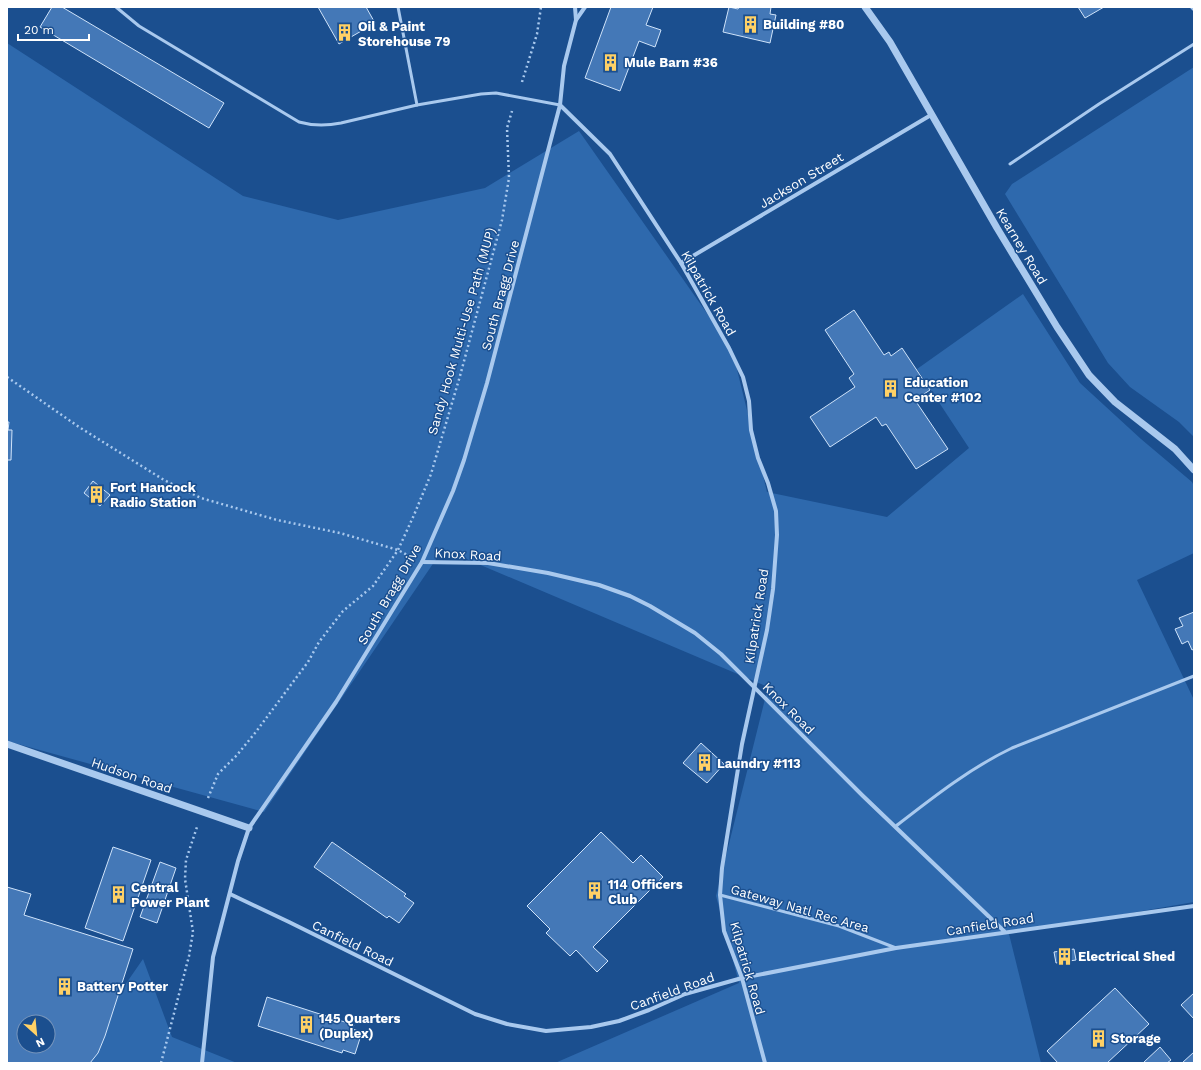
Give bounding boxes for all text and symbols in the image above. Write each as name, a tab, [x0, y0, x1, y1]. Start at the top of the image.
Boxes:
building icon: Building #80	[740, 14, 760, 34]
scale bar	[18, 16, 89, 42]
place label: Building #80	[763, 17, 844, 32]
place label: Oil & Paint Storehouse 79	[358, 19, 450, 49]
text: 20 m	[24, 23, 54, 37]
building icon: Oil & Paint Storehouse 79	[335, 23, 355, 43]
building icon: Mule Barn #36	[601, 52, 621, 72]
place label: Mule Barn #36	[624, 55, 718, 70]
street label: Jackson Street	[757, 149, 846, 211]
street label: Kearney Road	[993, 206, 1050, 287]
street label: Sandy Hook Multi-Use Path (MUP)	[425, 226, 498, 437]
street label: South Bragg Drive	[479, 238, 522, 352]
street label: Kilpatrick Road	[678, 248, 739, 339]
place label: Education Center #102	[904, 375, 982, 405]
building icon: Education Center #102	[881, 379, 901, 399]
place label: Fort Hancock Radio Station	[110, 480, 197, 510]
building icon: Fort Hancock Radio Station	[87, 484, 107, 504]
street label: South Bragg Drive	[355, 541, 424, 647]
street label: Knox Road	[434, 545, 502, 564]
street label: Kilpatrick Road	[742, 568, 771, 665]
street label: Knox Road	[760, 679, 818, 737]
building icon: Laundry #113	[694, 753, 714, 773]
street label: Hudson Road	[89, 755, 174, 796]
place label: Laundry #113	[717, 756, 801, 771]
place label: 114 Officers Club	[608, 877, 683, 907]
place label: Central Power Plant	[131, 880, 210, 910]
building icon: 114 Officers Club	[585, 881, 605, 901]
street label: Gateway Natl Rec Area	[729, 882, 871, 936]
building icon: Central Power Plant	[108, 884, 128, 904]
street label: Canfield Road	[945, 910, 1035, 939]
street label: Canfield Road	[310, 917, 396, 970]
street label: Kilpatrick Road	[727, 920, 768, 1016]
building icon: Electrical Shed	[1055, 946, 1075, 966]
place label: Electrical Shed	[1078, 949, 1175, 964]
street label: Canfield Road	[628, 969, 716, 1014]
building icon: Battery Potter	[54, 976, 74, 996]
place label: Battery Potter	[77, 979, 169, 994]
place label: 145 Quarters (Duplex)	[319, 1011, 401, 1041]
north arrow	[16, 1014, 56, 1054]
building icon: 145 Quarters (Duplex)	[296, 1015, 316, 1035]
building icon: Storage	[1088, 1028, 1108, 1048]
place label: Storage	[1111, 1031, 1161, 1046]
text: N	[34, 1035, 47, 1050]

